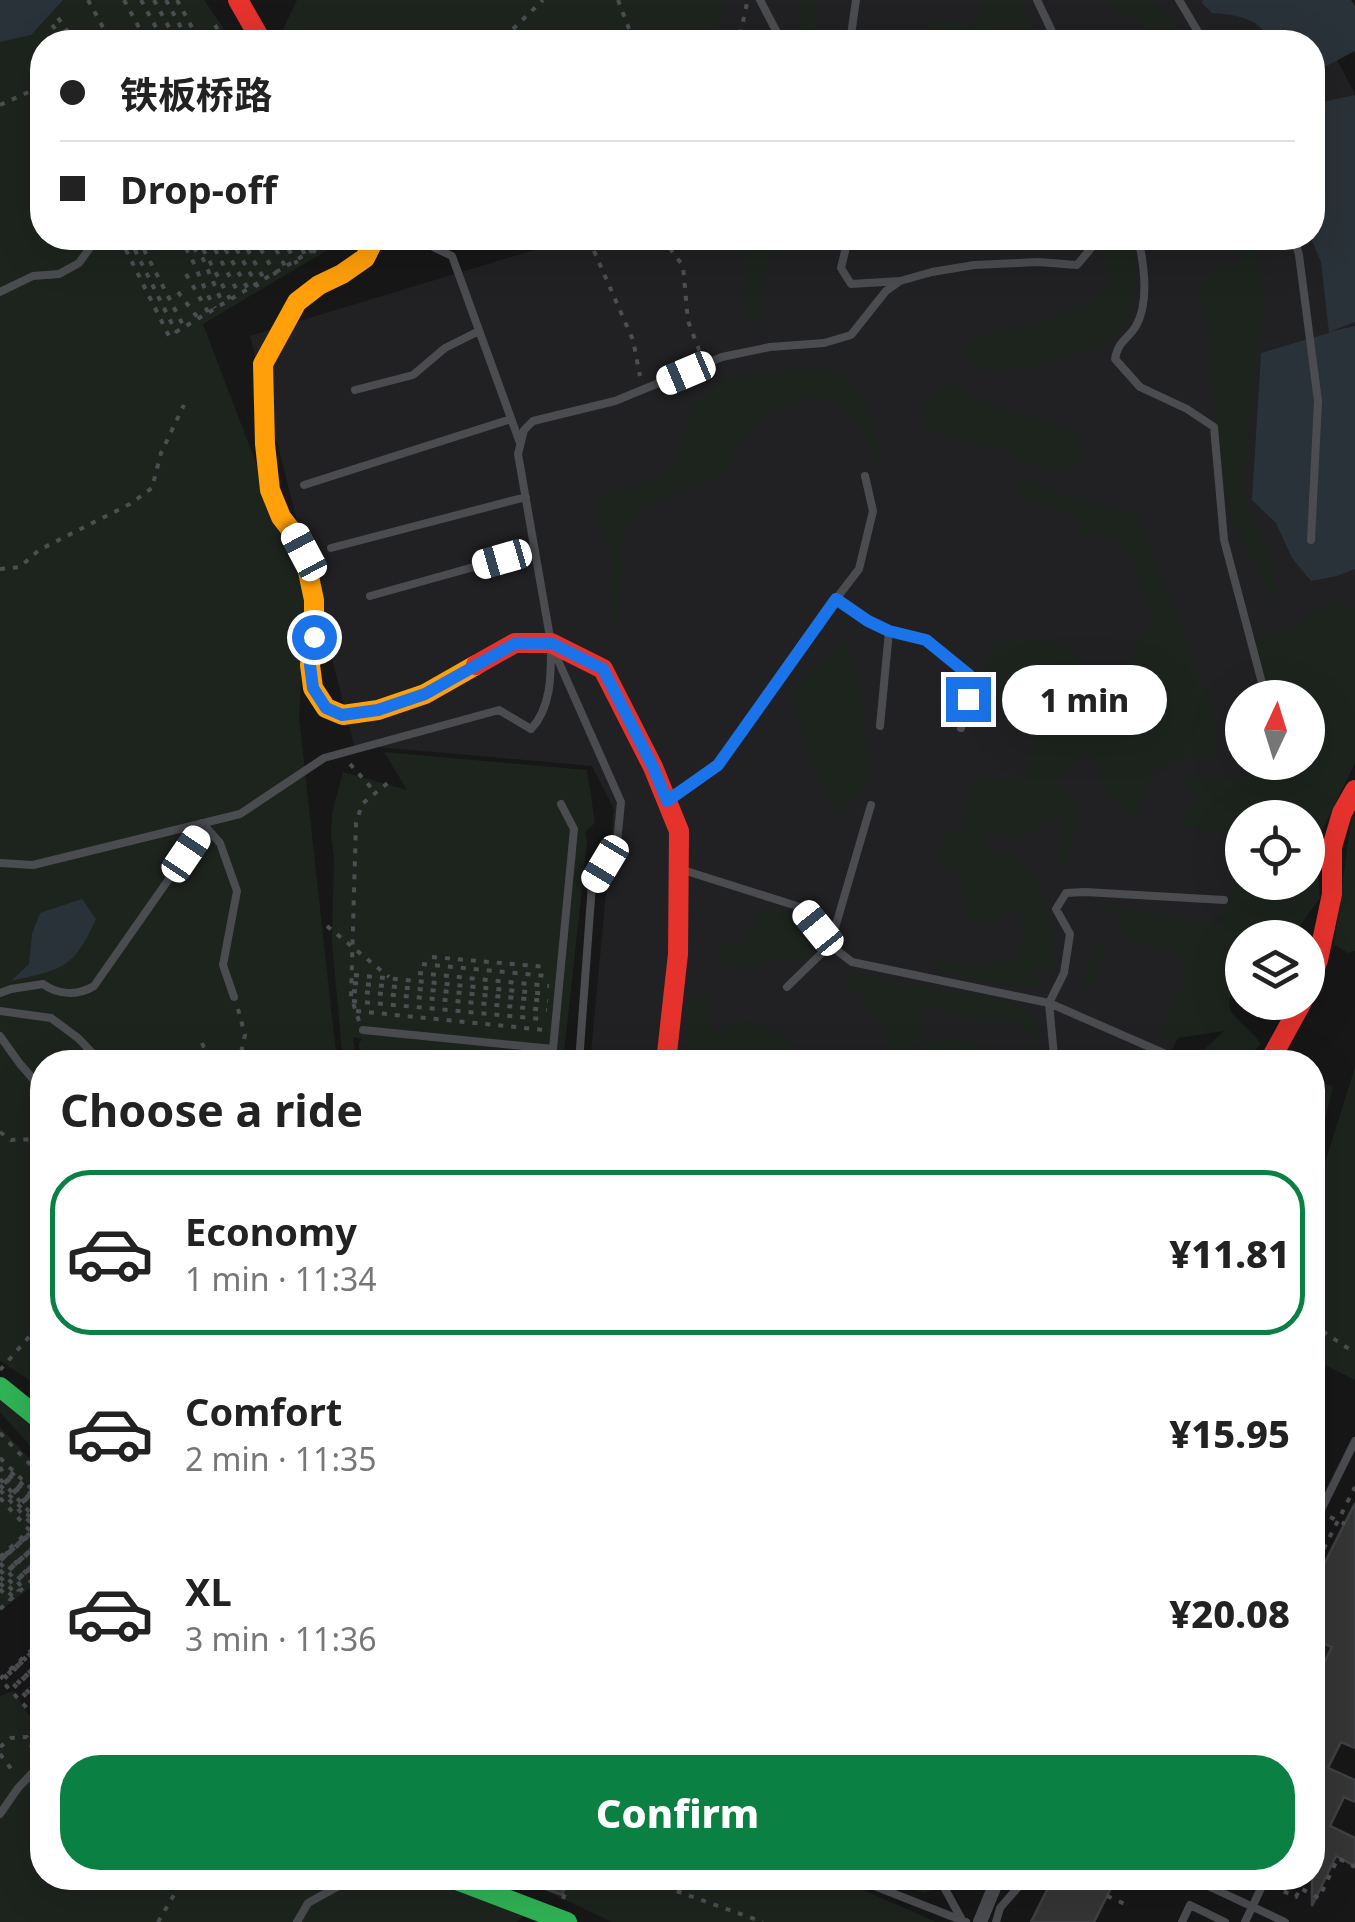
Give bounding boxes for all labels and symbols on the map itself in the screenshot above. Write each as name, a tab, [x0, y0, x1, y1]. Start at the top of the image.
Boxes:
car	[653, 347, 719, 399]
car	[277, 518, 331, 586]
car	[469, 536, 535, 582]
route start	[292, 615, 337, 660]
callout: 1 min	[1003, 664, 1168, 734]
route end	[946, 677, 991, 722]
north arrow	[1225, 680, 1325, 780]
car	[157, 821, 215, 887]
car	[577, 831, 633, 897]
car	[787, 895, 849, 961]

